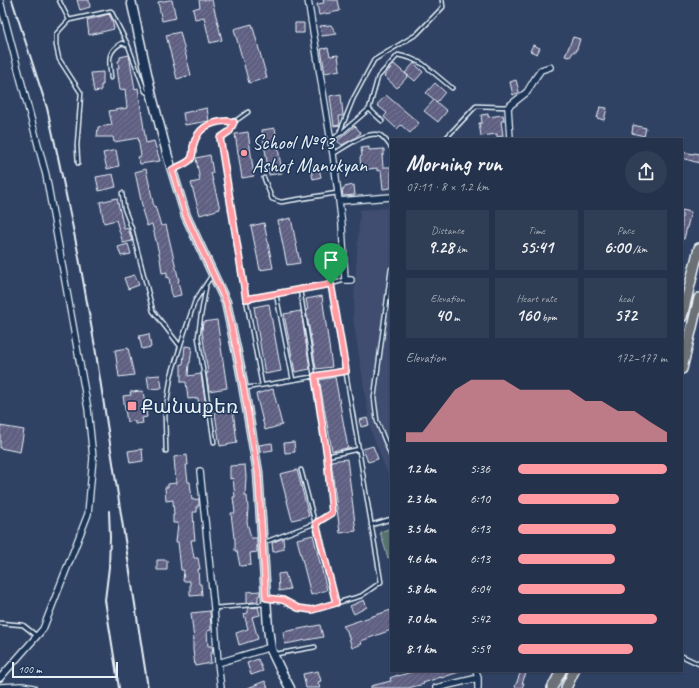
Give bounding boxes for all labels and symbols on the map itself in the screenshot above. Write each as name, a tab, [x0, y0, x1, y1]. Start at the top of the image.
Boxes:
place label: School №93 Ashot Manukyan	[252, 130, 368, 178]
marker: School №93 Ashot Manukyan	[239, 148, 249, 158]
pin	[314, 243, 348, 284]
place label: Քանաքեռ	[141, 394, 238, 419]
marker: Քանաքեռ	[126, 400, 138, 412]
scale bar	[12, 660, 118, 679]

